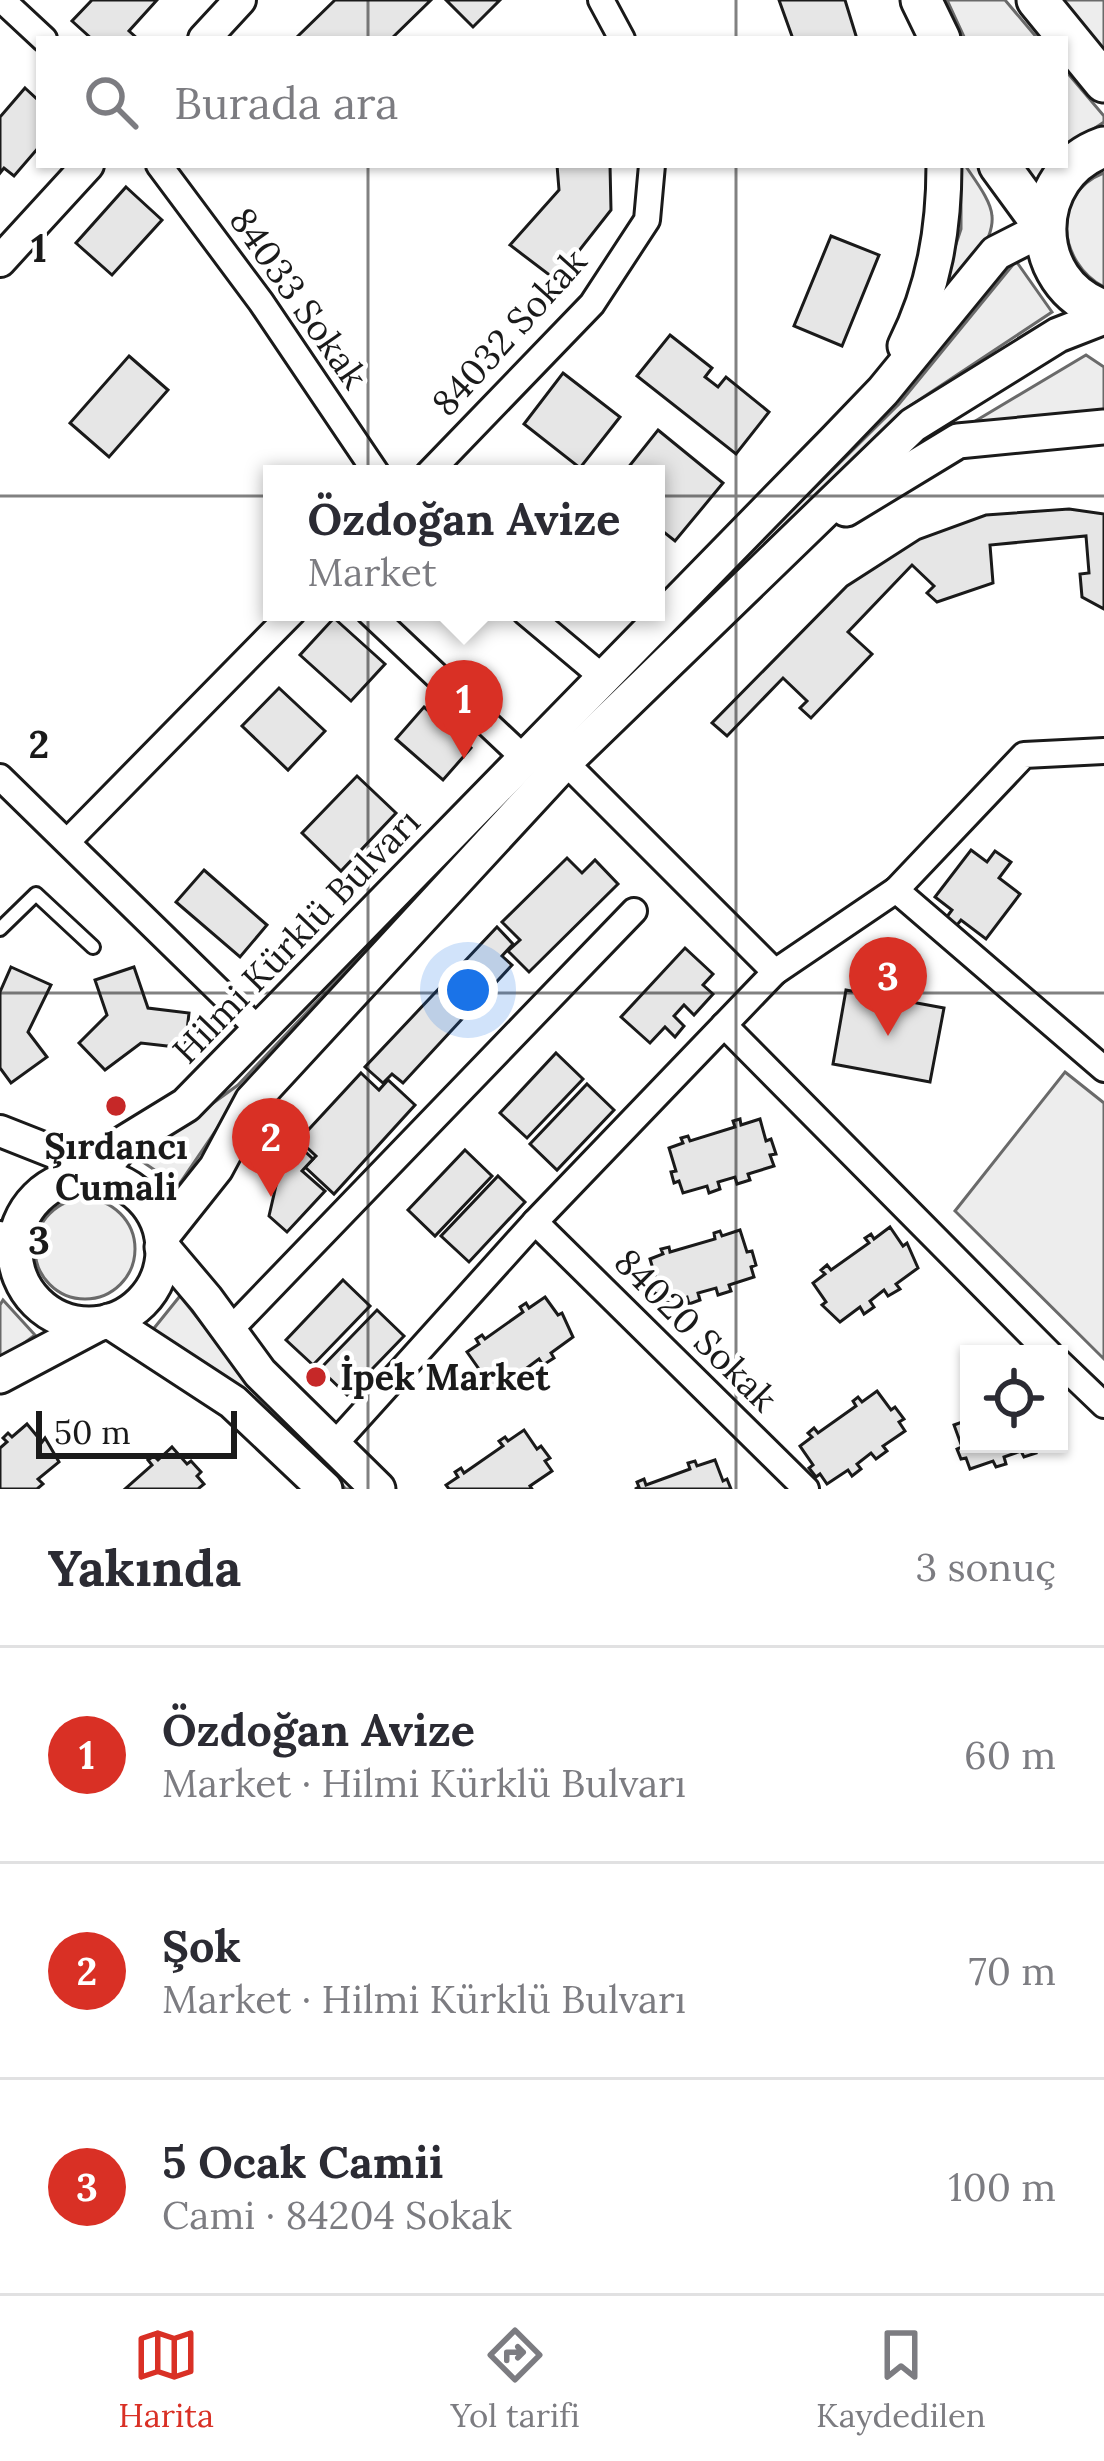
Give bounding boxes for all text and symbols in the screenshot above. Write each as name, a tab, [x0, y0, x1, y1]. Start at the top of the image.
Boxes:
search box	[36, 36, 1068, 168]
icon: search	[78, 69, 144, 135]
text: Burada ara	[174, 74, 399, 131]
street label: 84033 Sokak	[220, 199, 379, 398]
text: 1	[31, 223, 47, 273]
street label: 84032 Sokak	[422, 238, 597, 425]
popup	[263, 465, 665, 621]
text: Özdoğan Avize	[307, 490, 621, 547]
text: Market	[307, 547, 437, 597]
pin: 1	[425, 660, 503, 759]
text: 2	[29, 719, 49, 769]
street label: Hilmi Kürklü Bulvarı	[163, 799, 429, 1073]
pin: 3	[849, 937, 927, 1036]
your location	[438, 960, 498, 1020]
marker: Şırdancı Cumali	[103, 1093, 129, 1119]
pin: 2	[232, 1098, 310, 1197]
place label: Şırdancı Cumali	[44, 1123, 188, 1210]
text: 3	[28, 1215, 50, 1265]
street label: 84020 Sokak	[605, 1239, 788, 1422]
map controls	[960, 1345, 1068, 1453]
button: locate	[960, 1345, 1068, 1453]
place label: İpek Market	[340, 1354, 551, 1400]
marker: İpek Market	[303, 1364, 329, 1390]
scale bar	[36, 1405, 237, 1458]
text: 50 m	[54, 1411, 131, 1453]
text: Yakında	[48, 1535, 241, 1600]
text: 3 sonuç	[915, 1542, 1056, 1592]
text: Özdoğan Avize	[162, 1701, 475, 1758]
text: 1	[79, 1730, 95, 1780]
text: 60 m	[964, 1730, 1056, 1780]
text: Market · Hilmi Kürklü Bulvarı	[162, 1758, 686, 1808]
text: Şok	[162, 1917, 241, 1974]
text: 2	[77, 1946, 97, 1996]
text: 70 m	[969, 1946, 1056, 1996]
text: Market · Hilmi Kürklü Bulvarı	[162, 1974, 686, 2024]
text: 5 Ocak Camii	[162, 2133, 444, 2190]
text: 3	[76, 2162, 98, 2212]
text: 100 m	[948, 2162, 1056, 2212]
text: Cami · 84204 Sokak	[162, 2190, 512, 2240]
tab: Harita	[118, 2322, 214, 2436]
tab: Yol tarifi	[450, 2322, 580, 2436]
tab: Kaydedilen	[816, 2322, 986, 2436]

